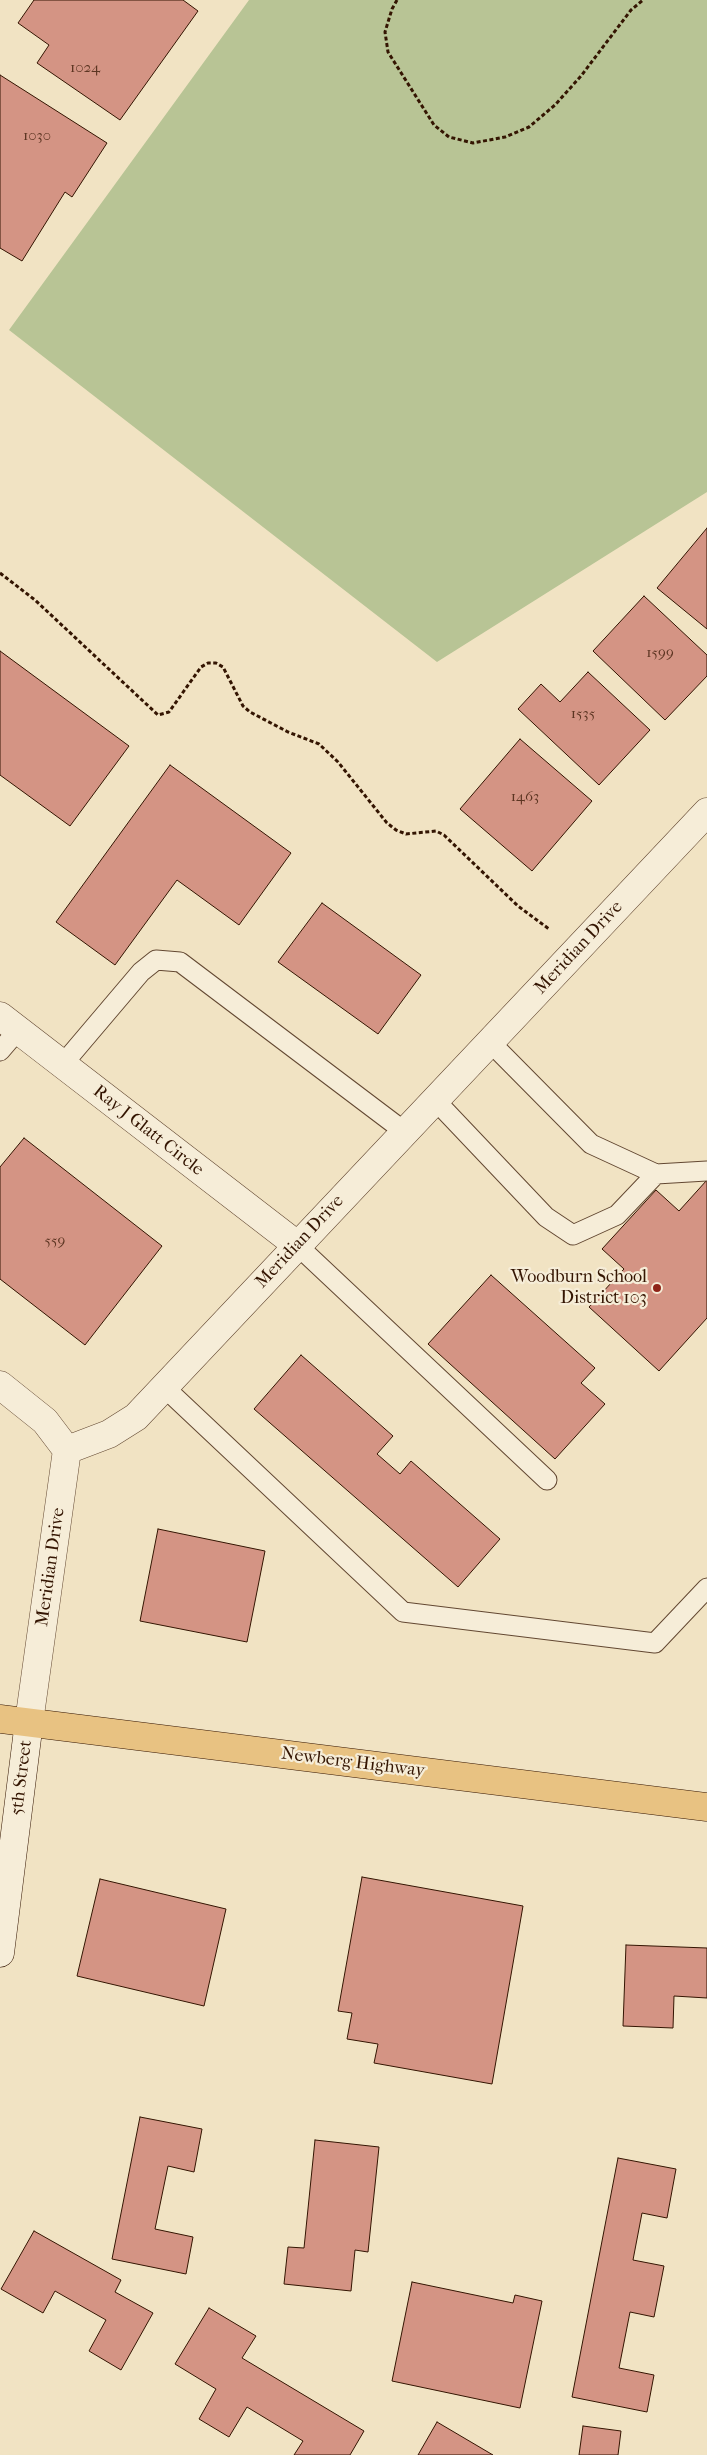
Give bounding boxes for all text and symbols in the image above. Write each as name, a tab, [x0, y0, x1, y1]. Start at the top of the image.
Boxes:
house number: 1024	[70, 59, 100, 77]
house number: 1030	[23, 127, 51, 145]
house number: 1599	[646, 644, 674, 662]
house number: 1535	[571, 705, 595, 723]
house number: 1463	[511, 788, 539, 806]
street label: Meridian Drive	[530, 897, 628, 999]
street label: Ray J Glatt Circle	[88, 1081, 208, 1181]
street label: Meridian Drive	[251, 1191, 349, 1293]
house number: 559	[45, 1232, 65, 1250]
place label: Woodburn School District 103	[511, 1267, 647, 1310]
marker: Woodburn School District 103	[651, 1282, 663, 1294]
street label: Meridian Drive	[32, 1506, 70, 1628]
street label: 5th Street	[7, 1739, 37, 1817]
street label: Newberg Highway	[280, 1743, 426, 1783]

